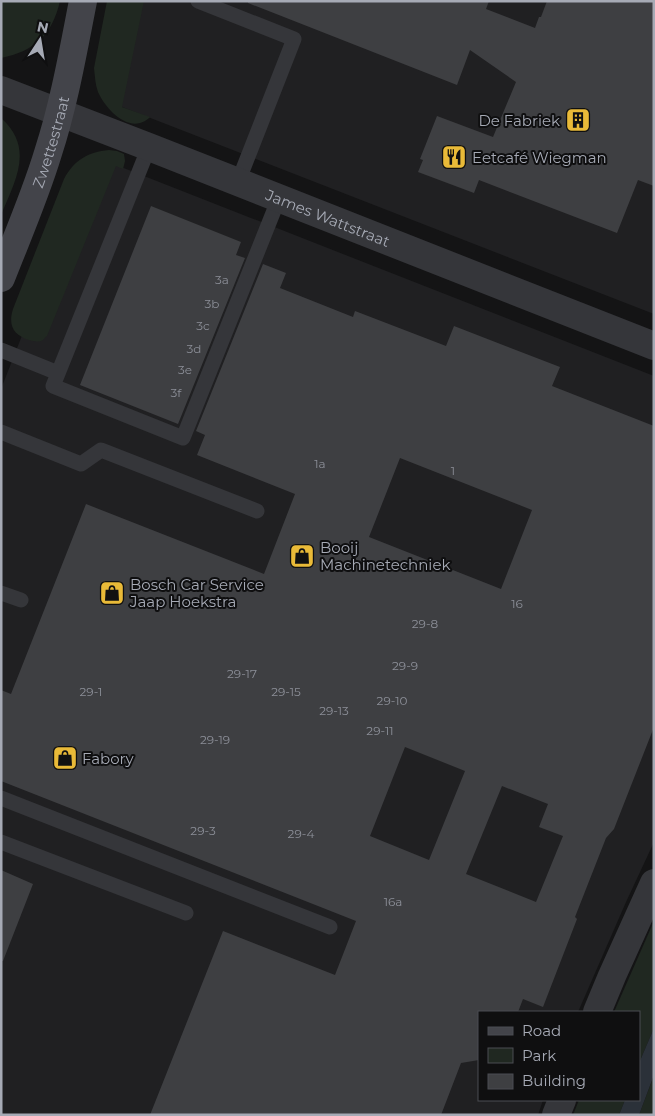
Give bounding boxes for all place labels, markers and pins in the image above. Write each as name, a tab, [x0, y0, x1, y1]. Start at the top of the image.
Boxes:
building icon: De Fabriek	[565, 107, 591, 133]
place label: De Fabriek	[478, 111, 560, 130]
restaurant icon: Eetcafé Wiegman	[441, 144, 467, 170]
place label: Eetcafé Wiegman	[472, 148, 607, 167]
place label: Booij Machinetechniek	[320, 538, 450, 574]
shop icon: Booij Machinetechniek	[289, 543, 315, 569]
place label: Bosch Car Service Jaap Hoekstra	[129, 575, 264, 611]
shop icon: Bosch Car Service Jaap Hoekstra	[99, 580, 125, 606]
shop icon: Fabory	[52, 745, 78, 771]
place label: Fabory	[82, 749, 135, 768]

